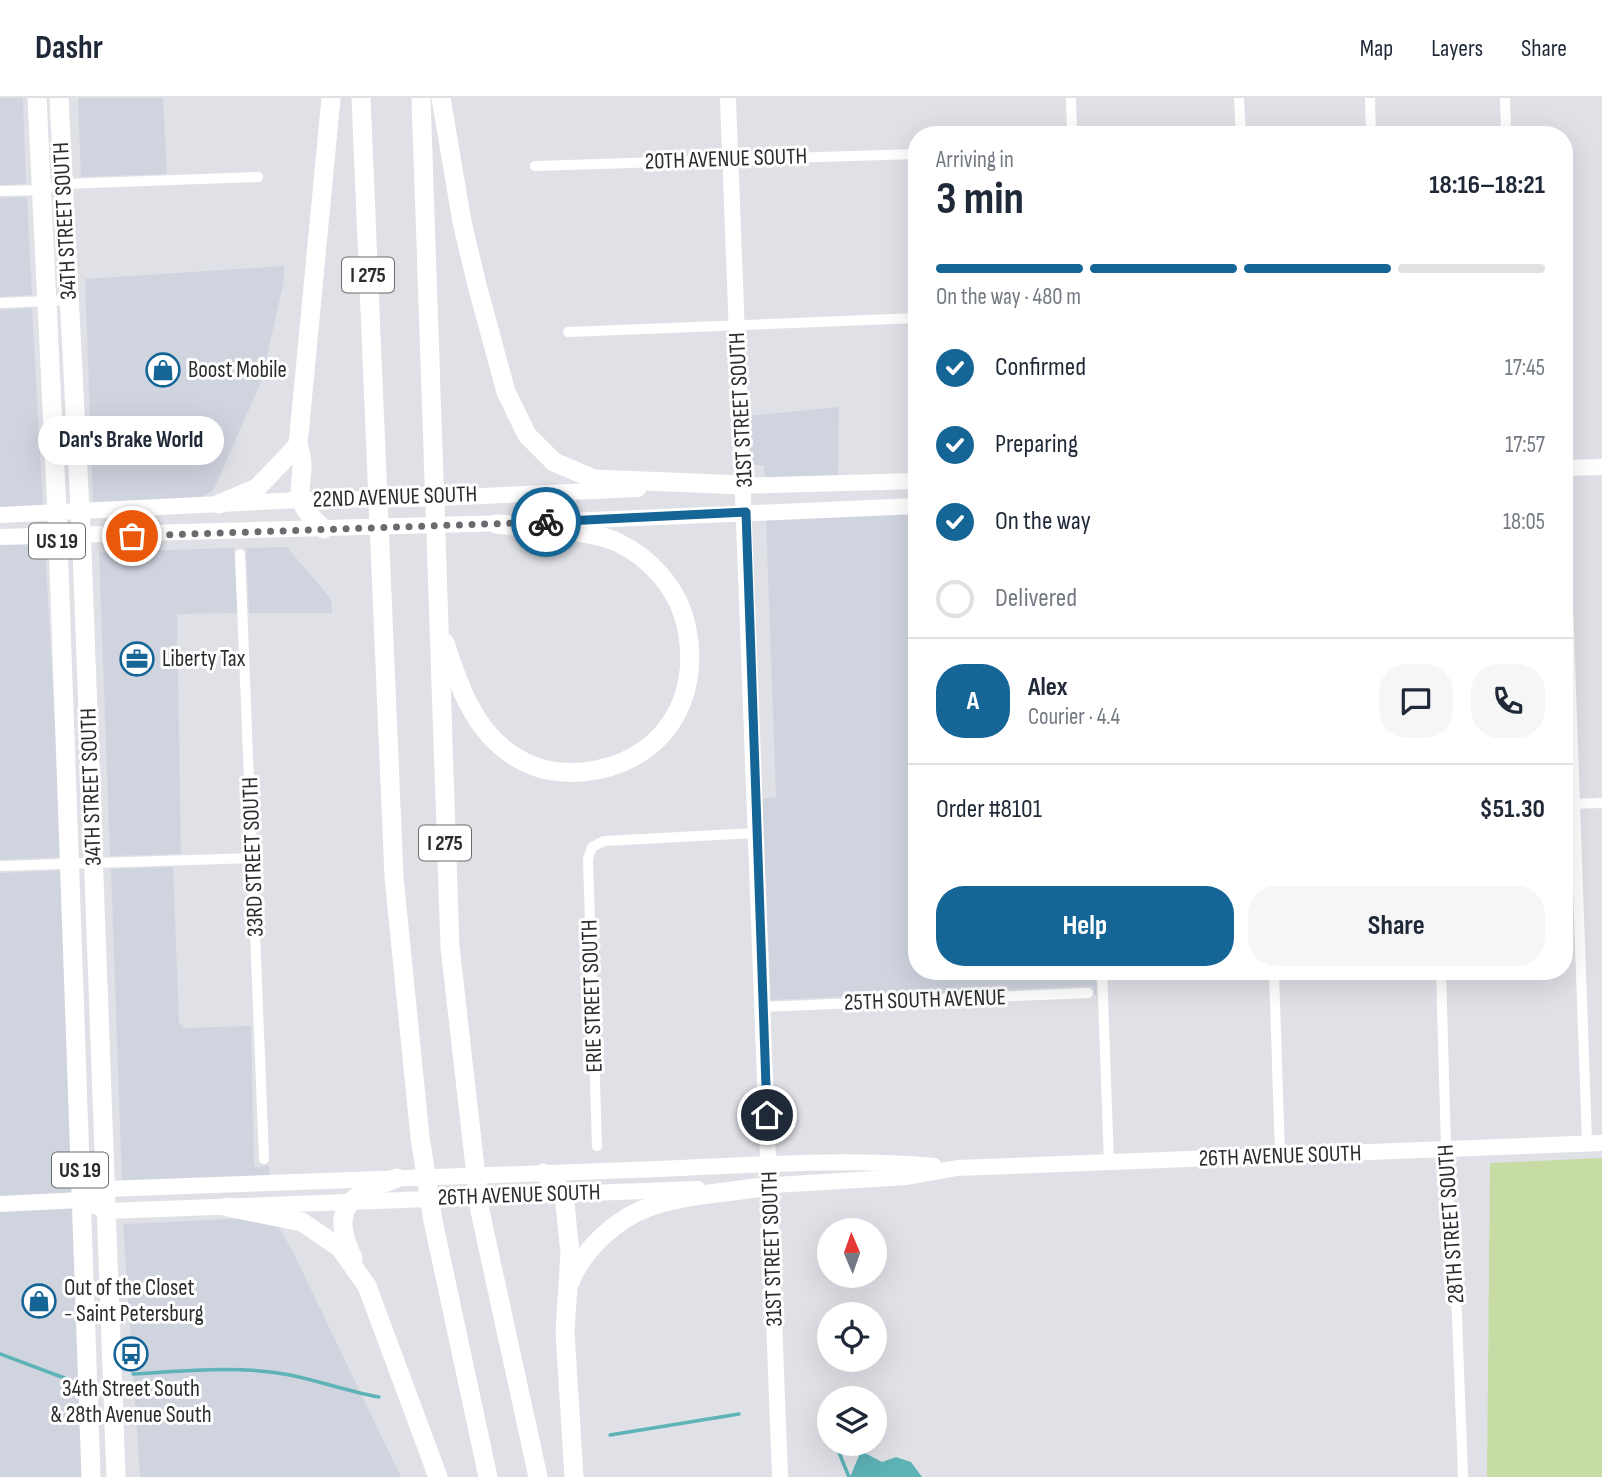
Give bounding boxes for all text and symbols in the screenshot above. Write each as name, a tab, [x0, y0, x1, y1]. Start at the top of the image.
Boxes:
text: Dashr	[35, 28, 103, 68]
text: Map	[1360, 34, 1393, 63]
text: Layers	[1431, 34, 1483, 63]
text: Share	[1521, 34, 1567, 63]
street label: 34TH STREET SOUTH	[47, 141, 83, 301]
street label: 20TH AVENUE SOUTH	[644, 142, 808, 176]
text: Arriving in	[936, 146, 1014, 174]
text: 18:16–18:21	[1429, 170, 1545, 201]
text: 3 min	[936, 172, 1024, 227]
road number: I 275	[342, 258, 394, 292]
text: On the way · 480 m	[936, 283, 1081, 311]
street label: 31ST STREET SOUTH	[723, 332, 759, 488]
icon: check	[936, 349, 974, 387]
shop icon: Boost Mobile	[144, 351, 182, 389]
text: Confirmed	[995, 352, 1086, 383]
text: 17:45	[1505, 354, 1545, 382]
place label: Boost Mobile	[188, 356, 287, 384]
callout: Dan's Brake World	[39, 417, 225, 466]
text: Dan's Brake World	[59, 426, 203, 454]
icon: check	[936, 426, 974, 464]
text: Preparing	[995, 429, 1078, 460]
text: 17:57	[1505, 431, 1545, 459]
street label: 22ND AVENUE SOUTH	[312, 480, 478, 514]
courier	[511, 487, 581, 557]
icon: bike	[527, 503, 565, 541]
icon: check	[936, 503, 974, 541]
pin	[102, 506, 162, 566]
text: On the way	[995, 506, 1091, 537]
text: 18:05	[1503, 508, 1545, 536]
icon: bag	[113, 517, 151, 555]
road number: US 19	[29, 524, 85, 558]
text: Delivered	[995, 583, 1077, 614]
office icon: Liberty Tax	[118, 640, 156, 678]
place label: Liberty Tax	[162, 645, 246, 673]
button: chat	[1379, 664, 1453, 738]
button: phone	[1471, 664, 1545, 738]
text: Alex	[1028, 672, 1068, 703]
text: A	[967, 686, 979, 717]
text: Courier · 4.4	[1028, 703, 1120, 731]
street label: 34TH STREET SOUTH	[74, 708, 108, 866]
street label: 33RD STREET SOUTH	[236, 777, 270, 937]
text: Order #8101	[936, 794, 1042, 825]
text: $51.30	[1480, 794, 1545, 825]
road number: I 275	[419, 826, 471, 860]
button: Help	[936, 886, 1234, 966]
button: Share	[1248, 886, 1545, 966]
street label: ERIE STREET SOUTH	[575, 919, 609, 1073]
street label: 25TH SOUTH AVENUE	[843, 983, 1007, 1017]
pin	[737, 1085, 797, 1145]
icon: home	[748, 1096, 786, 1134]
street label: 26TH AVENUE SOUTH	[1198, 1139, 1362, 1173]
street label: 28TH STREET SOUTH	[1431, 1144, 1471, 1304]
road number: US 19	[52, 1152, 108, 1188]
street label: 31ST STREET SOUTH	[755, 1171, 789, 1327]
street label: 26TH AVENUE SOUTH	[437, 1178, 601, 1212]
north arrow	[817, 1218, 887, 1288]
map controls	[817, 1218, 887, 1456]
place label: Out of the Closet - Saint Petersburg	[64, 1274, 204, 1328]
shop icon: Out of the Closet - Saint Petersburg	[20, 1282, 58, 1320]
button: locate	[817, 1302, 887, 1372]
bus stop icon: 34th Street South & 28th Avenue South	[112, 1335, 150, 1373]
place label: 34th Street South & 28th Avenue South	[50, 1375, 212, 1429]
button: layers	[817, 1386, 887, 1456]

